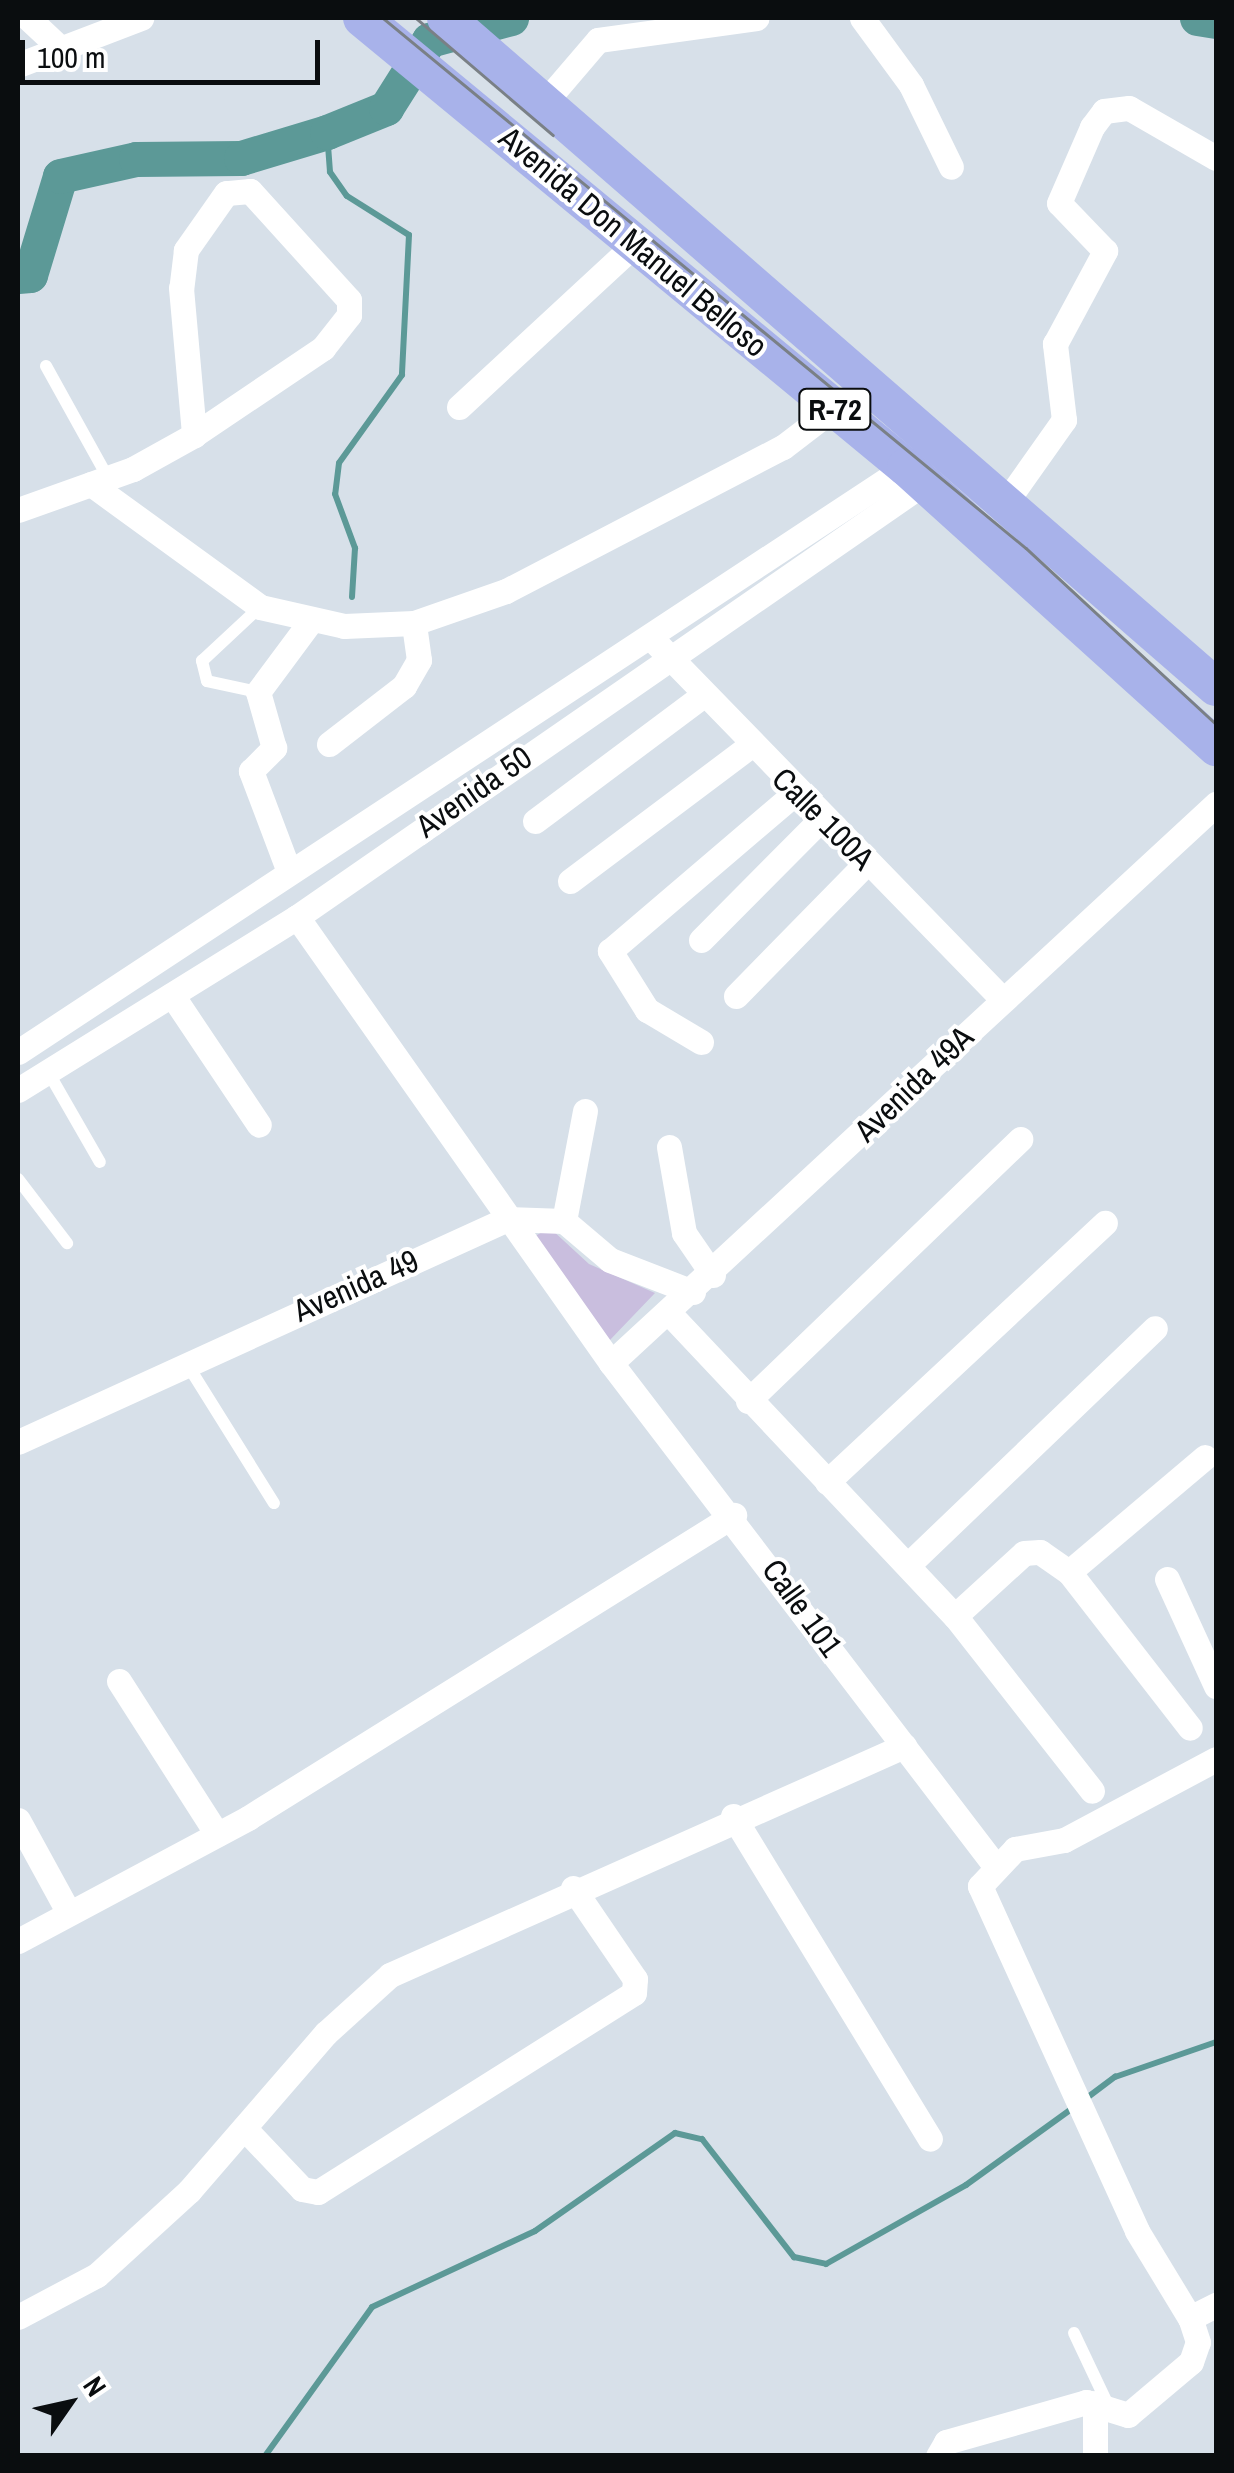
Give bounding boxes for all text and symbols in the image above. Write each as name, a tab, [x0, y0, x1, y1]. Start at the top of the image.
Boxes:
scale bar	[25, 20, 325, 82]
text: 100 m	[37, 37, 105, 77]
street label: Avenida Don Manuel Belloso	[491, 119, 775, 365]
road number: R-72	[798, 384, 872, 434]
street label: Avenida 50	[409, 738, 539, 846]
street label: Calle 100A	[764, 760, 882, 878]
street label: Avenida 49A	[847, 1018, 981, 1150]
street label: Avenida 49	[288, 1242, 424, 1330]
street label: Calle 101	[754, 1552, 850, 1664]
north arrow	[20, 2353, 120, 2453]
text: N	[74, 2369, 115, 2404]

